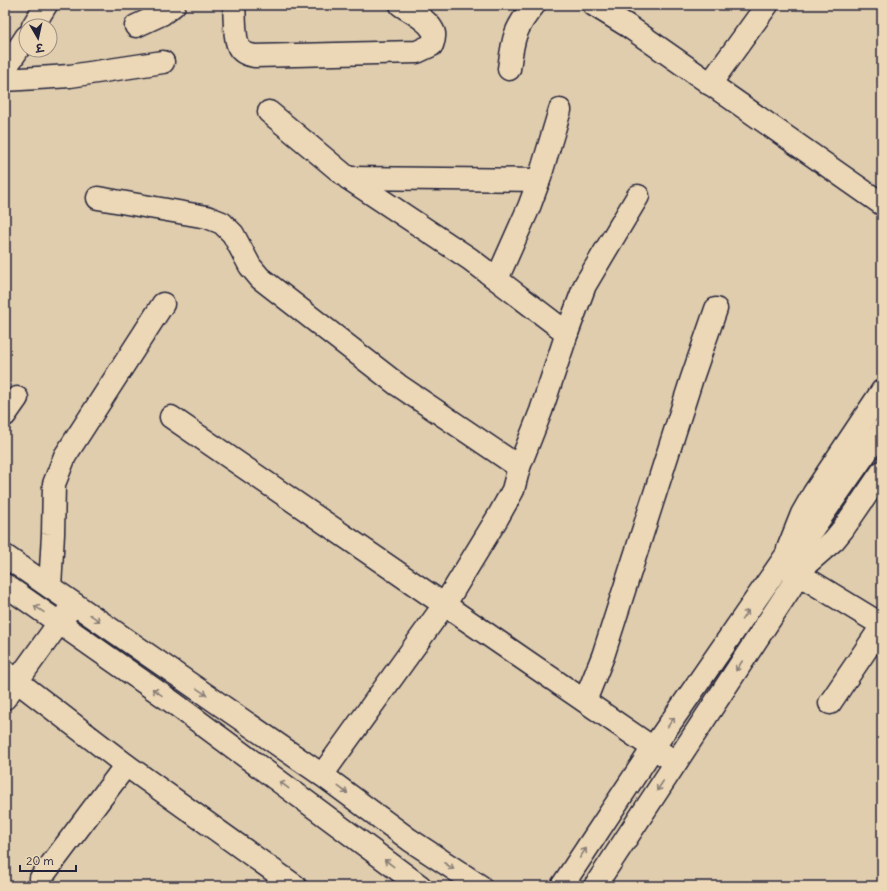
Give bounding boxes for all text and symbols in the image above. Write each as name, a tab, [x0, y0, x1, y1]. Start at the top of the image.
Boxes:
north arrow	[18, 18, 58, 58]
text: उ	[33, 40, 45, 56]
one-way arrow	[34, 605, 45, 613]
one-way arrow	[741, 610, 749, 621]
one-way arrow	[89, 614, 100, 622]
one-way arrow	[735, 660, 743, 671]
one-way arrow	[152, 688, 163, 696]
one-way arrow	[196, 688, 207, 696]
one-way arrow	[667, 717, 675, 728]
one-way arrow	[656, 780, 664, 792]
one-way arrow	[279, 781, 290, 789]
one-way arrow	[337, 786, 348, 794]
scale bar	[20, 847, 76, 873]
one-way arrow	[579, 848, 587, 859]
text: 20 m	[26, 853, 54, 868]
one-way arrow	[383, 859, 394, 867]
one-way arrow	[443, 861, 454, 870]

